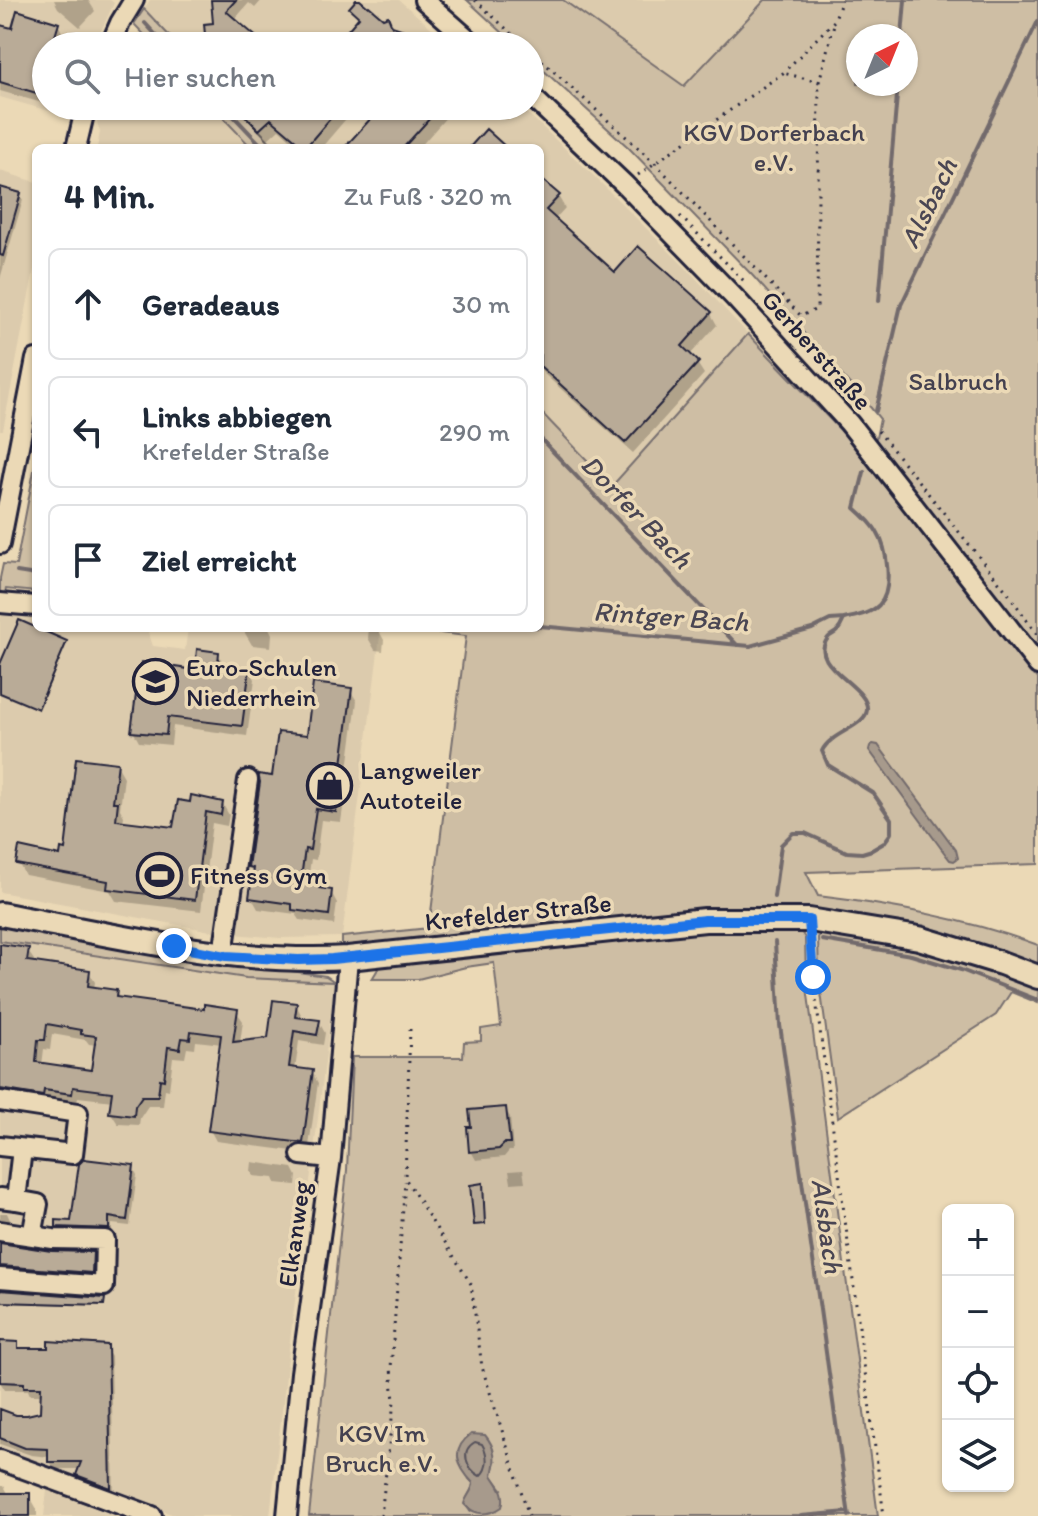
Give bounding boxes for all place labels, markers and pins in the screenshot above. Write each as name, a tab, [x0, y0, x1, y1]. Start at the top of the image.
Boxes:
place label: Euro-Schulen Niederrhein	[186, 651, 337, 713]
school or university icon: Euro-Schulen Niederrhein	[131, 658, 179, 706]
place label: Langweiler Autoteile	[360, 754, 481, 816]
shop icon: Langweiler Autoteile	[305, 761, 353, 809]
sports icon: Fitness Gym	[135, 851, 183, 899]
place label: Fitness Gym	[190, 859, 327, 891]

